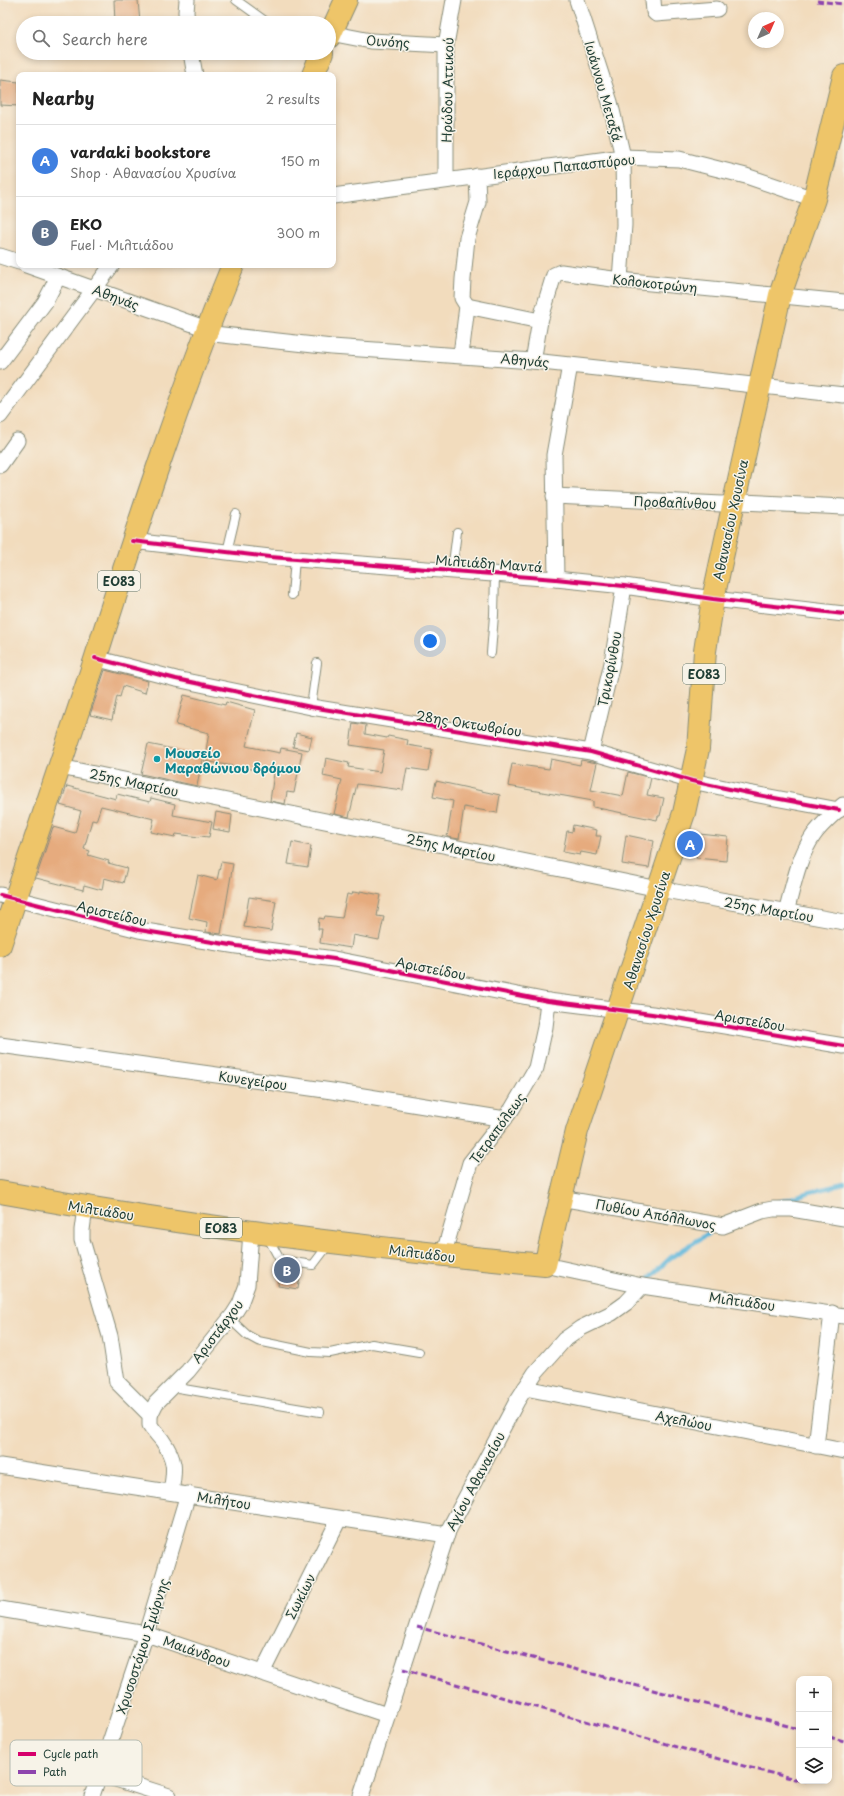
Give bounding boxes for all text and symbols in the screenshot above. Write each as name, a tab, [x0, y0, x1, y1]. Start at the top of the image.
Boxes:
north arrow	[748, 12, 784, 48]
search box	[16, 16, 336, 60]
icon: search	[30, 27, 52, 49]
text: Search here	[62, 27, 148, 50]
street label: Οινόης	[365, 30, 411, 52]
street label: Ηρώδου Αττικού	[437, 37, 457, 143]
street label: Ιωάννου Μεταξά	[580, 38, 628, 144]
text: Nearby	[32, 85, 94, 111]
text: 2 results	[266, 89, 320, 108]
text: vardaki bookstore	[70, 140, 211, 163]
street label: Ιεράρχου Παπασπύρου	[492, 149, 636, 183]
text: A	[40, 151, 50, 170]
text: 150 m	[281, 151, 320, 170]
text: Shop · Αθανασίου Χρυσίνα	[70, 163, 236, 182]
text: EKO	[70, 212, 102, 235]
text: B	[41, 223, 49, 242]
text: 300 m	[276, 223, 320, 242]
text: Fuel · Μιλτιάδου	[70, 235, 174, 254]
street label: Κολοκοτρώνη	[611, 269, 699, 297]
street label: Αθηνάς	[90, 280, 142, 314]
street label: Αθηνάς	[500, 348, 550, 372]
street label: Αθανασίου Χρυσίνα	[708, 457, 752, 582]
street label: Προβαλίνθου	[633, 491, 717, 513]
street label: Μιλτιάδη Μαντά	[435, 550, 544, 576]
road number: ΕΟ83	[98, 571, 140, 591]
street label: Τρικορίνθου	[592, 630, 626, 708]
your location	[420, 631, 440, 651]
road number: ΕΟ83	[683, 664, 725, 684]
street label: 28ης Οκτωβρίου	[415, 705, 523, 741]
place label: Μουσείο Μαραθώνιου δρόμου	[165, 743, 301, 777]
marker: Μουσείο Μαραθώνιου δρόμου	[152, 754, 162, 764]
street label: 25ης Μαρτίου	[88, 763, 180, 801]
street label: 25ης Μαρτίου	[405, 828, 497, 866]
pin: A	[677, 829, 703, 859]
street label: Αθανασίου Χρυσίνα	[618, 868, 674, 992]
street label: 25ης Μαρτίου	[723, 892, 815, 926]
street label: Αριστείδου	[75, 896, 149, 930]
street label: Αριστείδου	[394, 952, 468, 984]
street label: Αριστείδου	[713, 1004, 787, 1036]
street label: Κυνεγείρου	[217, 1066, 289, 1094]
street label: Τετραπόλεως	[465, 1088, 530, 1168]
street label: Πυθίου Απόλλωνος	[594, 1194, 718, 1234]
street label: Μιλτιάδου	[66, 1195, 136, 1225]
road number: ΕΟ83	[200, 1218, 242, 1238]
street label: Μιλτιάδου	[388, 1239, 456, 1267]
pin: B	[274, 1255, 300, 1285]
street label: Μιλτιάδου	[708, 1287, 776, 1315]
street label: Αριστάρχου	[187, 1295, 247, 1367]
street label: Αχελώου	[654, 1405, 714, 1435]
street label: Αγίου Αθανασίου	[441, 1428, 509, 1534]
street label: Μιλήτου	[196, 1486, 252, 1514]
street label: Σωκίων	[280, 1570, 320, 1622]
street label: Χρυσοστόμου Σμύρνης	[111, 1576, 173, 1716]
street label: Μαιάνδρου	[161, 1631, 233, 1671]
map controls	[796, 1676, 832, 1784]
button: +	[796, 1676, 832, 1712]
button: −	[796, 1712, 832, 1748]
legend	[10, 1740, 142, 1786]
text: Cycle path	[43, 1745, 98, 1762]
button: layers	[796, 1748, 832, 1784]
text: Path	[43, 1763, 67, 1780]

